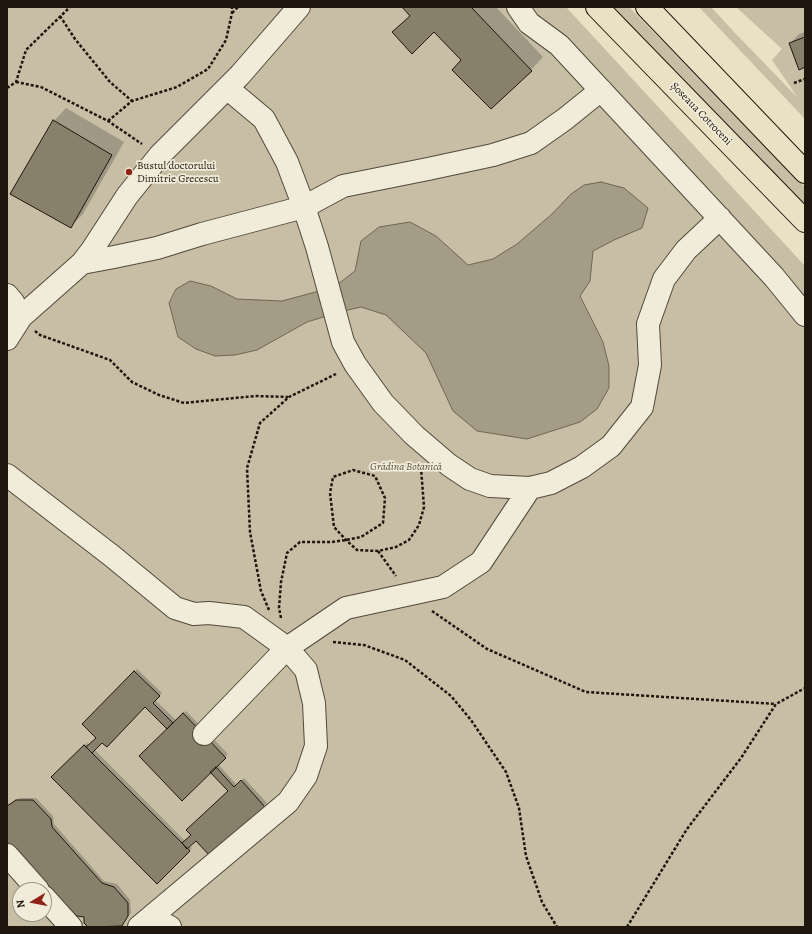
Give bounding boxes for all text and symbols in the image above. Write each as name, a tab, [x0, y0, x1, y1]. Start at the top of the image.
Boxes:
street label: Șoseaua Cotroceni	[668, 80, 734, 148]
place label: Bustul doctorului Dimitrie Grecescu	[137, 159, 219, 185]
marker: Bustul doctorului Dimitrie Grecescu	[124, 167, 134, 177]
park label: Grădina Botanică	[370, 460, 442, 474]
north arrow	[12, 882, 52, 922]
text: N	[13, 899, 29, 909]

